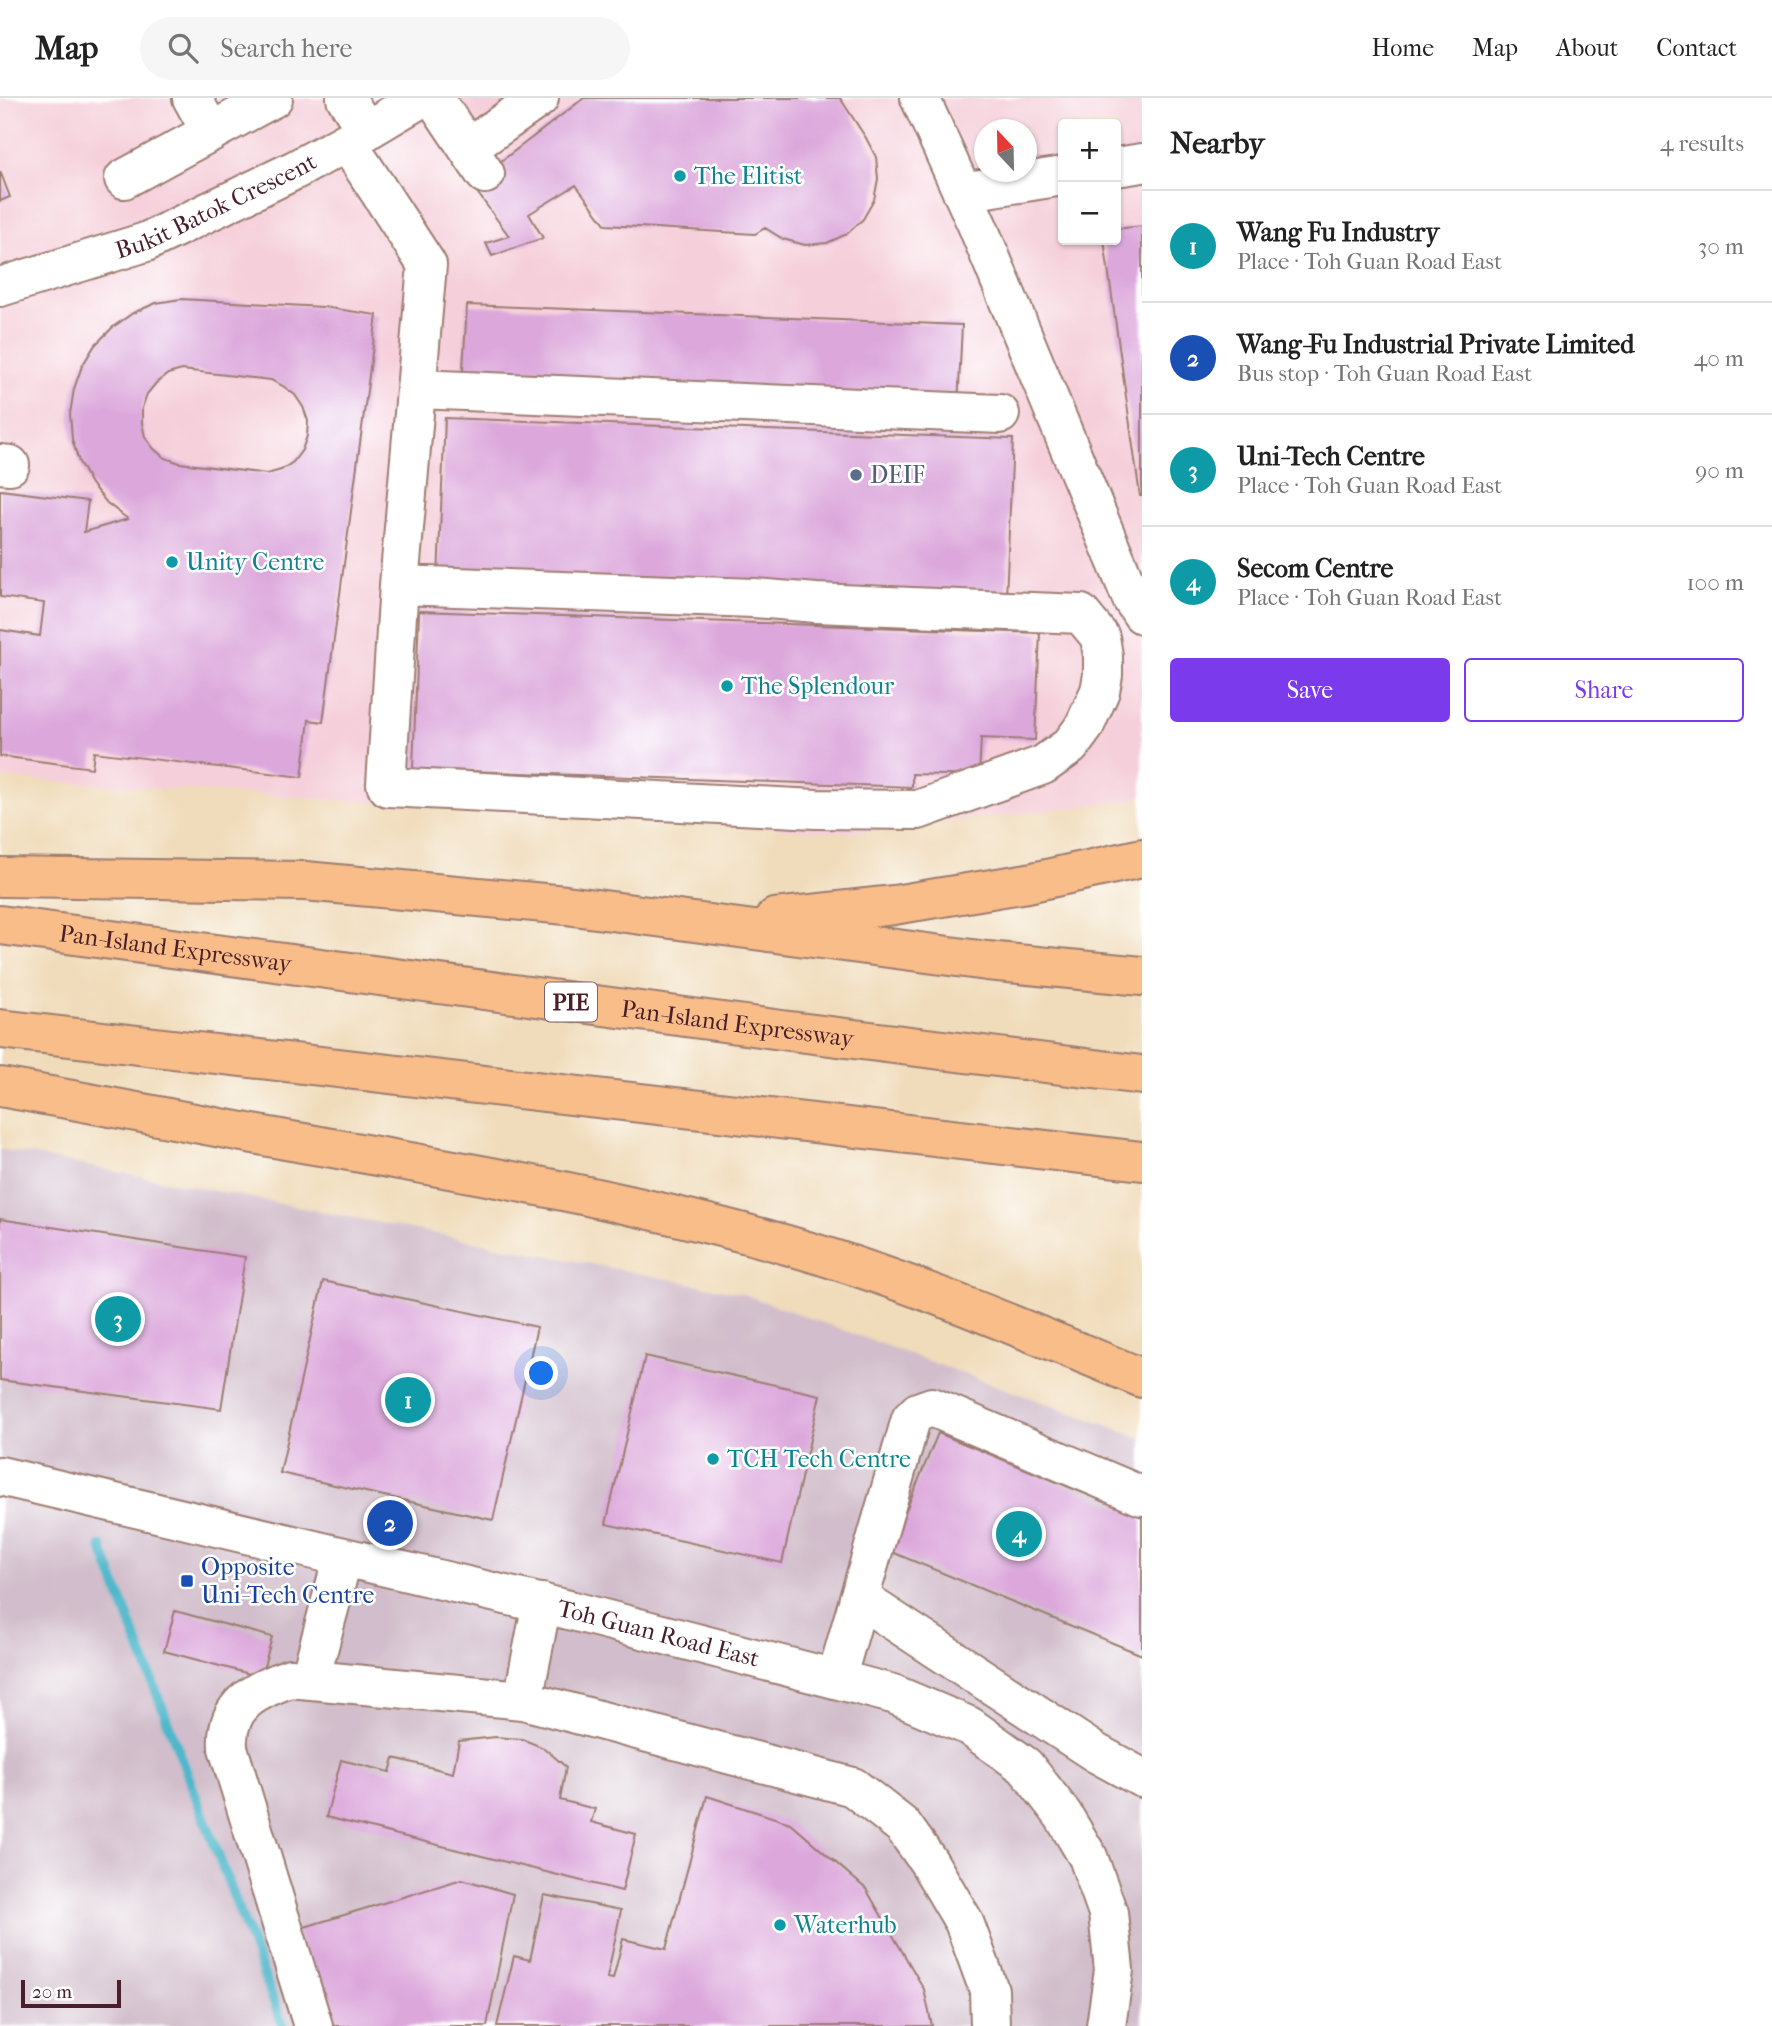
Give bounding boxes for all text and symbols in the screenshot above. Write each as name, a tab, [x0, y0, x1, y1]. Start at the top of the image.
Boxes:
search box	[140, 17, 630, 80]
text: Map	[35, 29, 98, 68]
icon: search	[164, 29, 202, 67]
text: Search here	[220, 33, 352, 64]
text: Home	[1372, 34, 1434, 62]
text: Map	[1472, 34, 1518, 62]
text: About	[1556, 34, 1618, 62]
text: Contact	[1656, 34, 1737, 62]
north arrow	[974, 119, 1037, 182]
map controls	[1058, 119, 1121, 245]
button: +	[1058, 119, 1121, 182]
text: Nearby	[1170, 126, 1265, 161]
text: 4 results	[1660, 130, 1744, 157]
street label: Bukit Batok Crescent	[112, 147, 321, 265]
place label: The Elitist	[694, 162, 803, 190]
marker: The Elitist	[672, 168, 688, 184]
button: −	[1058, 182, 1121, 245]
text: Wang Fu Industry	[1237, 217, 1439, 248]
text: 1	[1189, 233, 1197, 260]
text: 30 m	[1698, 233, 1744, 260]
text: Place · Toh Guan Road East	[1237, 248, 1502, 275]
text: Wang-Fu Industrial Private Limited	[1237, 329, 1634, 360]
text: 2	[1187, 345, 1199, 372]
text: 40 m	[1694, 345, 1744, 372]
text: Bus stop · Toh Guan Road East	[1237, 360, 1532, 387]
text: Uni-Tech Centre	[1237, 441, 1425, 472]
text: 3	[1188, 457, 1198, 484]
text: 90 m	[1695, 457, 1744, 484]
place label: DEIF	[870, 461, 925, 489]
marker: DEIF	[848, 467, 864, 483]
text: Place · Toh Guan Road East	[1237, 472, 1502, 499]
place label: Unity Centre	[186, 548, 324, 576]
text: Secom Centre	[1237, 553, 1393, 584]
marker: Unity Centre	[164, 554, 180, 570]
text: 4	[1186, 569, 1200, 596]
text: 100 m	[1686, 569, 1744, 596]
text: Place · Toh Guan Road East	[1237, 584, 1502, 611]
button: Save	[1170, 658, 1450, 722]
button: Share	[1464, 658, 1744, 722]
place label: The Splendour	[741, 672, 895, 700]
marker: The Splendour	[719, 678, 735, 694]
street label: Pan-Island Expressway	[57, 919, 295, 978]
road number: PIE	[545, 982, 597, 1021]
street label: Pan-Island Expressway	[619, 995, 857, 1053]
pin: 3	[95, 1293, 141, 1345]
your location	[524, 1356, 558, 1390]
pin: 1	[385, 1374, 431, 1426]
place label: TCH Tech Centre	[727, 1445, 911, 1473]
marker: TCH Tech Centre	[705, 1451, 721, 1467]
pin: 2	[367, 1497, 413, 1549]
pin: 4	[996, 1508, 1042, 1560]
place label: Opposite Uni-Tech Centre	[201, 1553, 374, 1609]
marker: Opposite Uni-Tech Centre	[179, 1573, 195, 1589]
street label: Toh Guan Road East	[555, 1594, 763, 1673]
place label: Waterhub	[793, 1911, 897, 1939]
marker: Waterhub	[772, 1917, 788, 1933]
scale bar	[21, 1977, 121, 2009]
text: 20 m	[32, 1981, 72, 2003]

